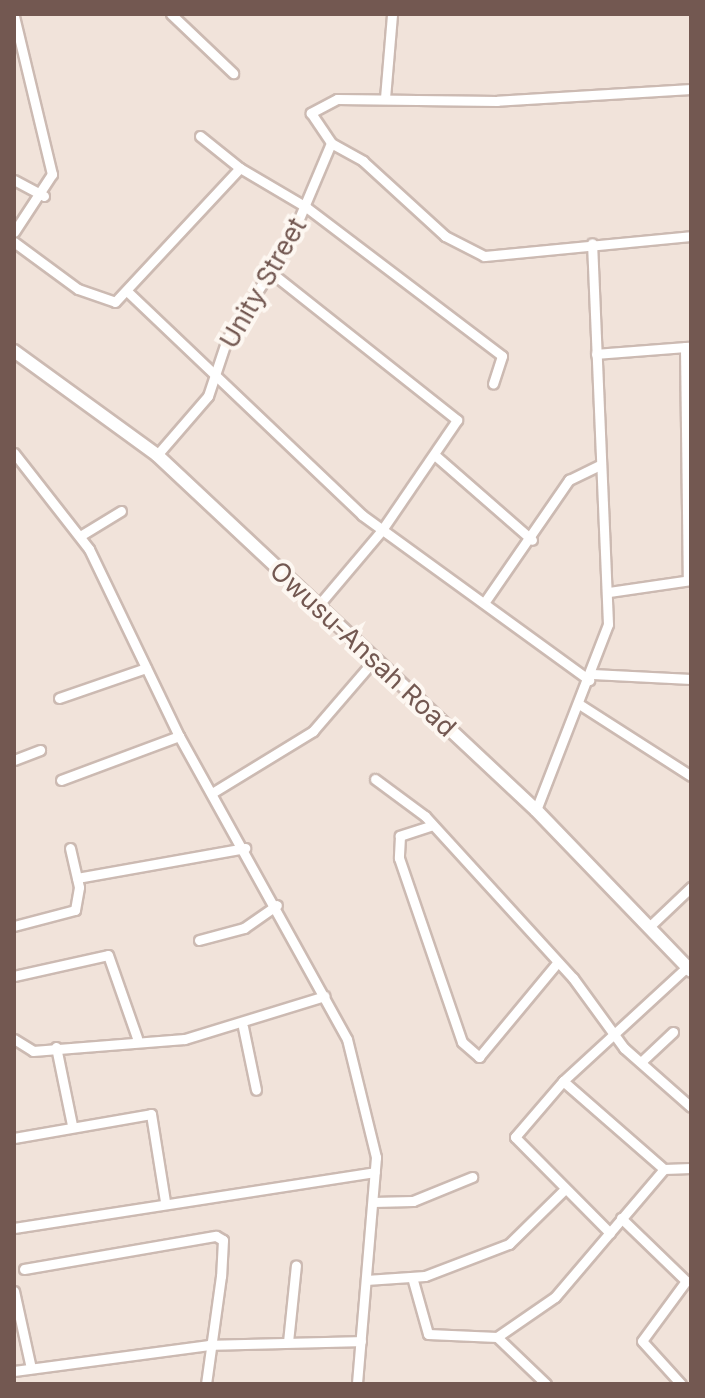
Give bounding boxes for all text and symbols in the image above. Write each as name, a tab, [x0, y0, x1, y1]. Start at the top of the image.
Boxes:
street label: Unity Street	[213, 212, 313, 354]
street label: Owusu-Ansah Road	[264, 555, 462, 743]

